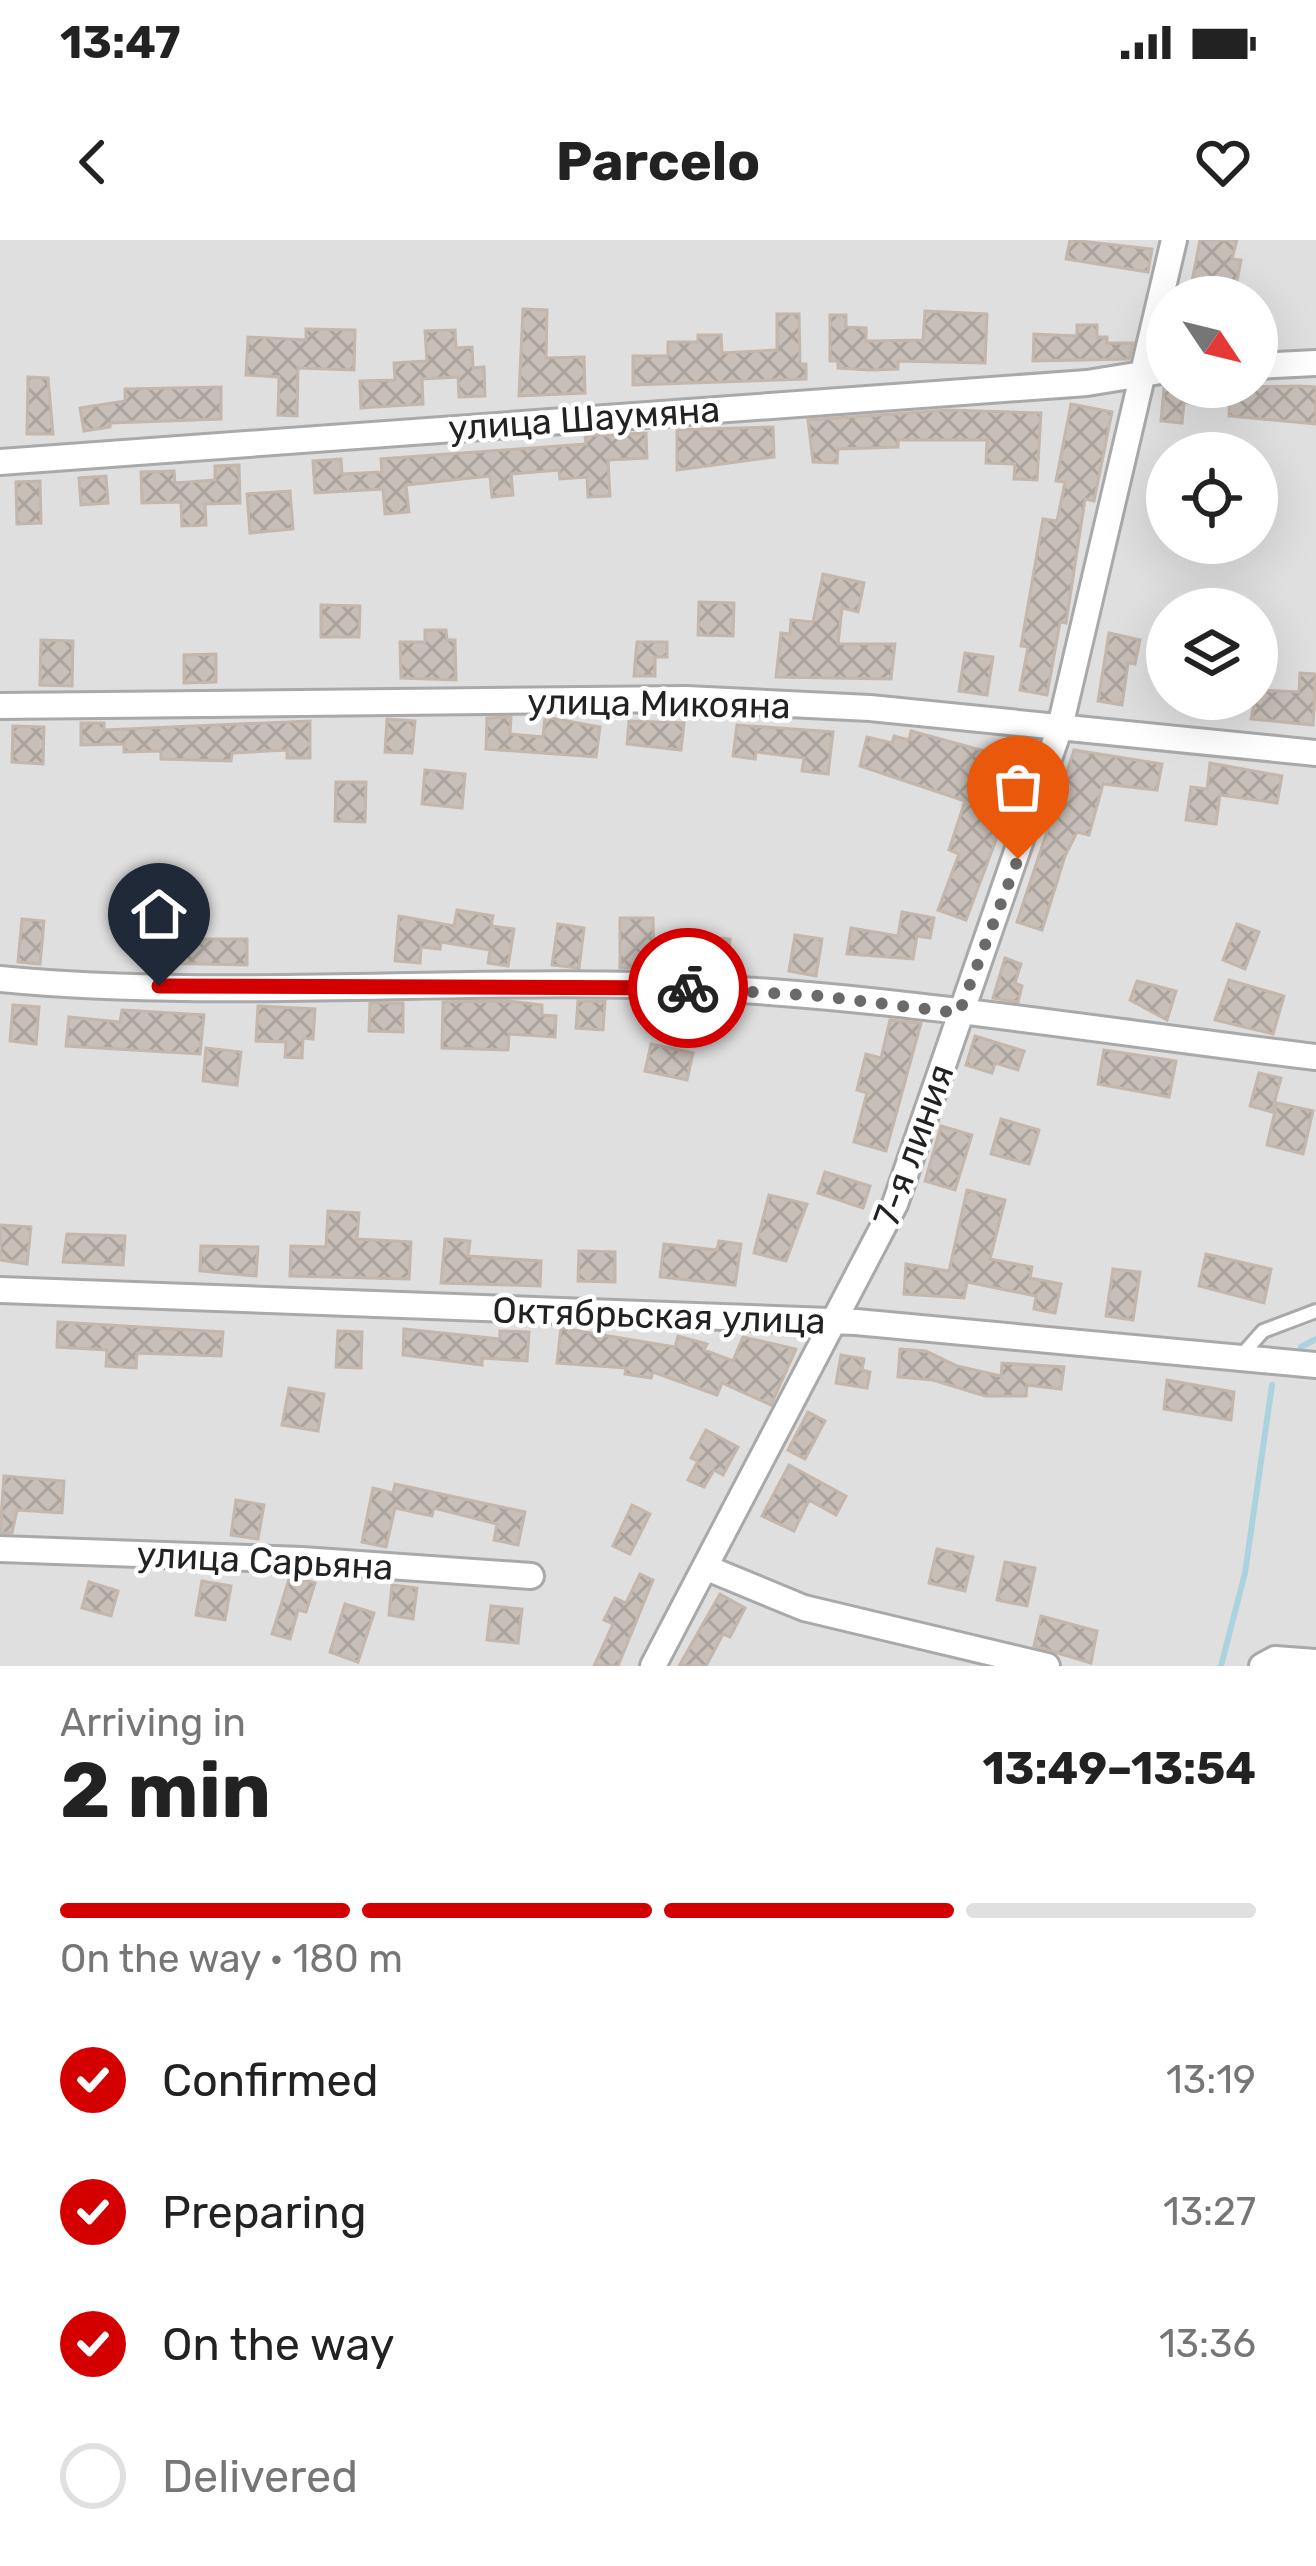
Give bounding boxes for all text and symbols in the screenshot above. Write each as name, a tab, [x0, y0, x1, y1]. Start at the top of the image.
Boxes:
text: 13:47	[60, 16, 181, 69]
icon: back	[60, 129, 126, 195]
icon: heart	[1190, 129, 1256, 195]
text: Parcelo	[556, 130, 760, 194]
north arrow	[1146, 276, 1278, 408]
map controls	[1146, 276, 1278, 720]
street label: улица Шаумяна	[447, 388, 721, 449]
button: locate	[1146, 432, 1278, 564]
button: layers	[1146, 588, 1278, 720]
street label: улица Микояна	[527, 680, 791, 727]
pin	[967, 736, 1069, 859]
icon: bag	[985, 754, 1051, 820]
pin	[108, 863, 210, 986]
icon: home	[126, 881, 192, 947]
courier	[628, 928, 748, 1048]
icon: bike	[655, 955, 721, 1021]
street label: 7-я линия	[864, 1058, 963, 1232]
street label: Октябрьская улица	[492, 1288, 826, 1343]
street label: улица Сарьяна	[135, 1532, 394, 1589]
text: Arriving in	[60, 1700, 246, 1746]
text: 13:49–13:54	[982, 1742, 1256, 1795]
text: 2 min	[60, 1744, 271, 1837]
text: On the way · 180 m	[60, 1936, 403, 1982]
icon: check	[60, 2047, 126, 2113]
text: Confirmed	[162, 2054, 379, 2107]
text: 13:19	[1166, 2057, 1256, 2103]
icon: check	[60, 2179, 126, 2245]
text: Preparing	[162, 2186, 367, 2239]
text: 13:27	[1163, 2189, 1256, 2235]
icon: check	[60, 2311, 126, 2377]
text: On the way	[162, 2318, 395, 2371]
text: 13:36	[1159, 2321, 1256, 2367]
text: Delivered	[162, 2450, 358, 2503]

